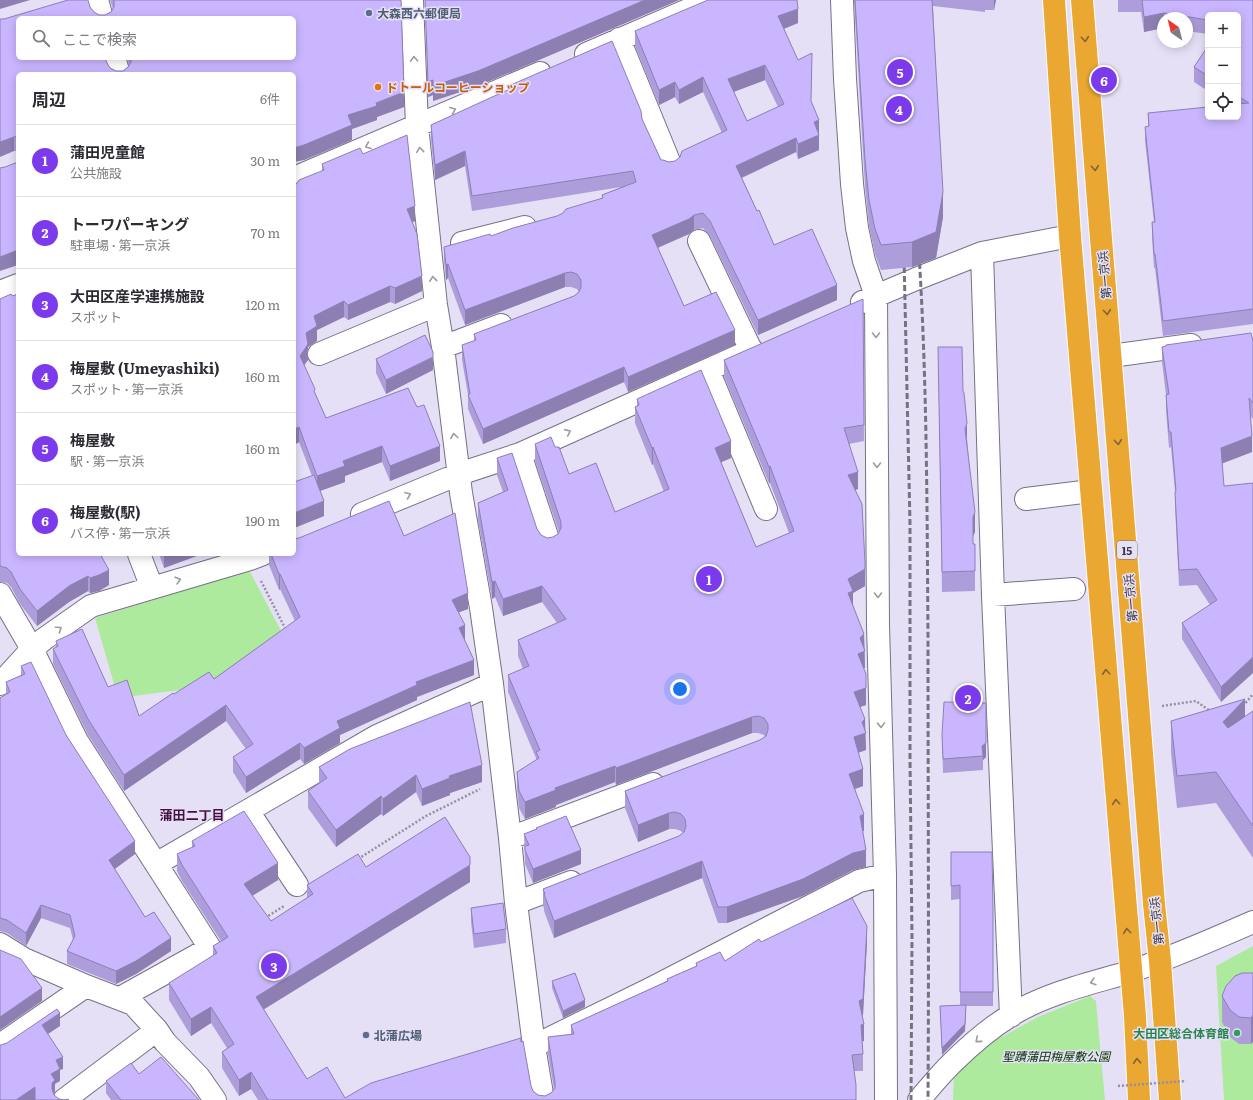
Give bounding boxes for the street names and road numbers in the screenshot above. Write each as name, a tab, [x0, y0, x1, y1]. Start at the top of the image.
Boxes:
street label: 第一京浜	[1093, 250, 1115, 300]
road number: 15	[1117, 541, 1137, 559]
street label: 第一京浜	[1119, 573, 1141, 623]
street label: 第一京浜	[1145, 896, 1167, 946]

